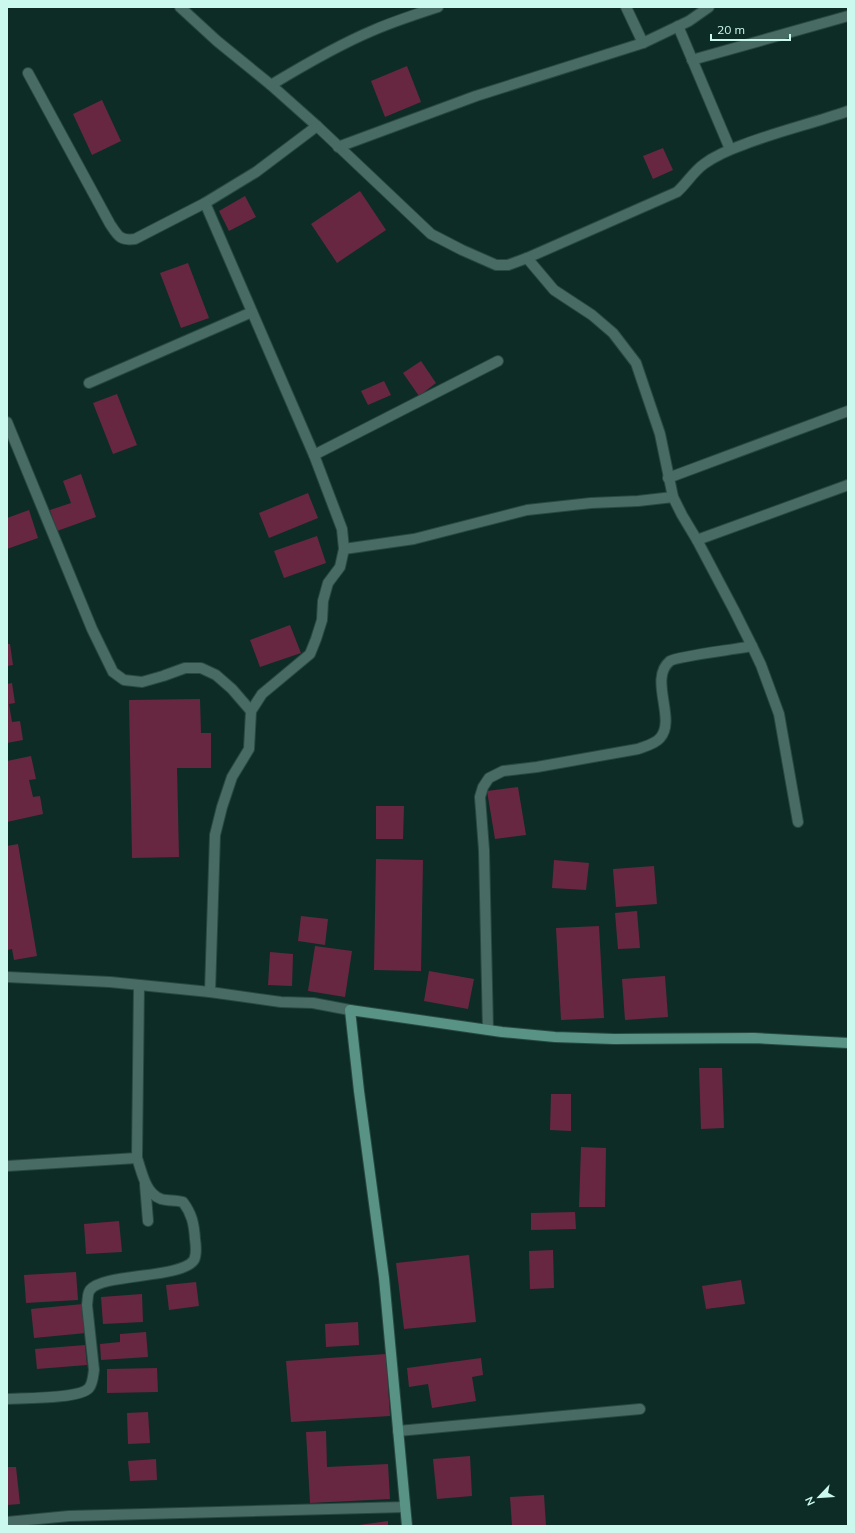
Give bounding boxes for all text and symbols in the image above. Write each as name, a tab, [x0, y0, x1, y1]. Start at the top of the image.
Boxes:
scale bar	[711, 16, 790, 42]
text: 20 m	[717, 22, 745, 37]
north arrow	[799, 1477, 839, 1517]
text: N	[802, 1495, 818, 1508]

